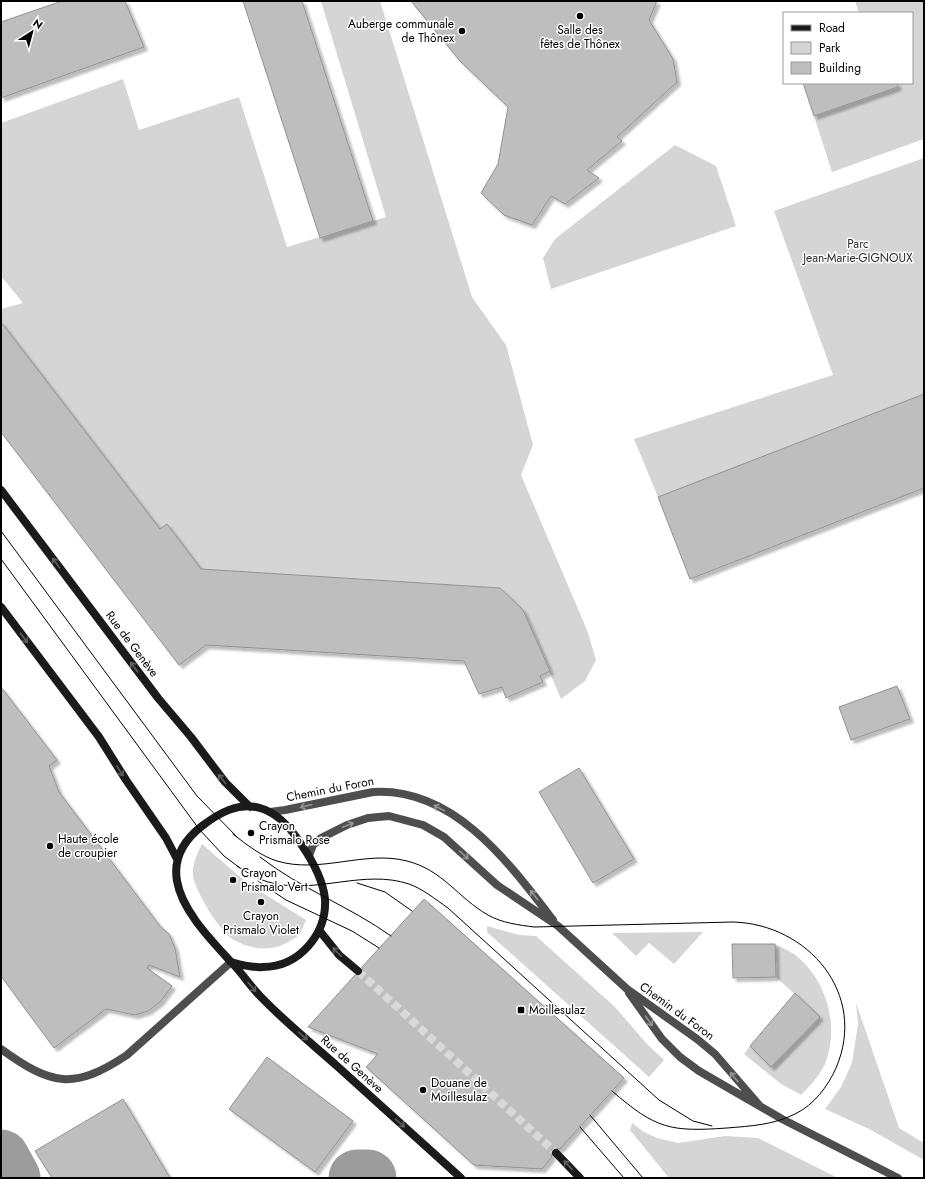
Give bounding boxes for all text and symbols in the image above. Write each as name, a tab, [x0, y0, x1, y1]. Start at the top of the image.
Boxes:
marker: Salle des fêtes de Thônex	[575, 11, 585, 21]
north arrow	[12, 12, 52, 52]
legend	[783, 12, 913, 84]
text: N	[30, 15, 46, 33]
place label: Auberge communale de Thônex	[348, 15, 455, 47]
text: Road	[819, 19, 845, 37]
place label: Salle des fêtes de Thônex	[540, 21, 621, 53]
marker: Auberge communale de Thônex	[457, 26, 467, 36]
text: Park	[819, 39, 841, 57]
text: Building	[819, 59, 861, 77]
park label: Parc Jean-Marie-GIGNOUX	[801, 235, 913, 267]
one-way arrow	[52, 557, 60, 568]
street label: Rue de Genève	[101, 607, 163, 681]
one-way arrow	[20, 632, 29, 643]
one-way arrow	[130, 661, 139, 672]
one-way arrow	[115, 765, 124, 776]
street label: Chemin du Foron	[285, 772, 375, 806]
one-way arrow	[218, 773, 227, 784]
one-way arrow	[300, 803, 313, 810]
one-way arrow	[433, 803, 445, 811]
place label: Crayon Prismalo Rose	[259, 817, 330, 849]
one-way arrow	[342, 820, 354, 828]
marker: Crayon Prismalo Rose	[246, 828, 256, 838]
place label: Haute école de croupier	[58, 830, 119, 862]
marker: Haute école de croupier	[45, 841, 55, 851]
one-way arrow	[459, 851, 469, 860]
place label: Crayon Prismalo Vert	[241, 864, 308, 896]
marker: Crayon Prismalo Vert	[228, 875, 238, 885]
one-way arrow	[530, 889, 538, 900]
marker: Crayon Prismalo Violet	[256, 897, 266, 907]
place label: Crayon Prismalo Violet	[223, 907, 299, 939]
one-way arrow	[332, 947, 342, 957]
street label: Chemin du Foron	[636, 978, 718, 1044]
one-way arrow	[247, 981, 256, 992]
place label: Moillesulaz	[529, 1001, 586, 1019]
marker: Moillesulaz	[516, 1005, 526, 1015]
one-way arrow	[645, 1015, 653, 1026]
one-way arrow	[298, 1031, 308, 1041]
street label: Rue de Genève	[317, 1031, 387, 1097]
one-way arrow	[730, 1071, 739, 1082]
place label: Douane de Moillesulaz	[431, 1074, 488, 1106]
marker: Douane de Moillesulaz	[418, 1085, 428, 1095]
one-way arrow	[395, 1118, 405, 1128]
one-way arrow	[563, 1160, 573, 1170]

